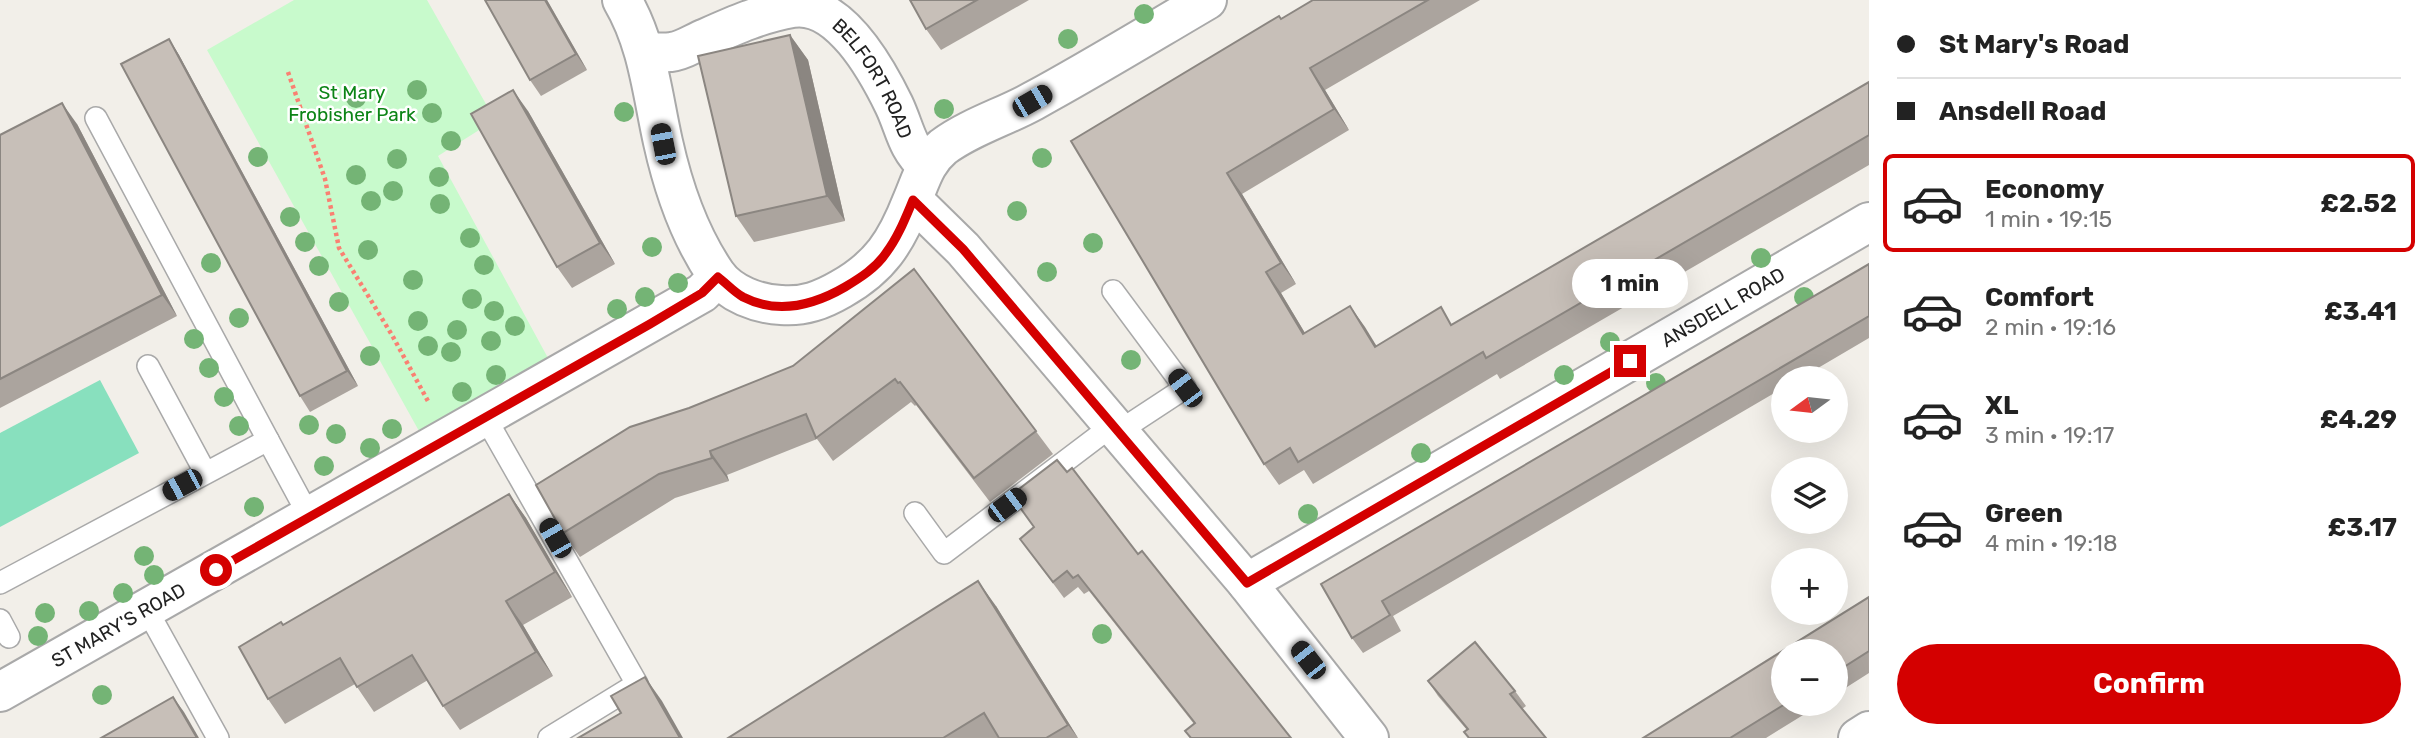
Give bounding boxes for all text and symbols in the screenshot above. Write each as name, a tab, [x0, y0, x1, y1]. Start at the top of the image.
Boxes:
street label: BELFORT ROAD	[828, 13, 918, 142]
text: St Mary's Road	[1939, 29, 2129, 60]
park label: St Mary Frobisher Park	[288, 81, 416, 126]
car	[1009, 81, 1056, 121]
text: Ansdell Road	[1939, 96, 2106, 127]
car	[649, 121, 678, 167]
icon: car	[1901, 172, 1964, 235]
text: Economy	[1985, 174, 2104, 205]
text: £2.52	[2320, 188, 2397, 219]
text: 1 min · 19:15	[1985, 205, 2112, 233]
callout: 1 min	[1572, 260, 1688, 308]
street label: ANSDELL ROAD	[1657, 262, 1789, 352]
text: 1 min	[1601, 269, 1659, 297]
icon: car	[1901, 280, 1964, 343]
text: Comfort	[1985, 282, 2094, 313]
text: £3.41	[2324, 296, 2397, 327]
text: 2 min · 19:16	[1985, 313, 2116, 341]
route end	[1614, 345, 1646, 377]
car	[1164, 365, 1207, 411]
north arrow	[1771, 366, 1848, 443]
map controls	[1771, 366, 1848, 716]
icon: car	[1901, 388, 1964, 451]
text: XL	[1985, 390, 2018, 421]
text: £4.29	[2320, 404, 2397, 435]
text: 3 min · 19:17	[1985, 421, 2114, 449]
button: layers	[1771, 457, 1848, 534]
car	[159, 466, 206, 504]
car	[984, 484, 1031, 526]
icon: car	[1901, 496, 1964, 559]
text: Green	[1985, 498, 2063, 529]
text: £3.17	[2328, 512, 2397, 543]
car	[536, 515, 575, 561]
text: 4 min · 19:18	[1985, 529, 2118, 557]
button: +	[1771, 548, 1848, 625]
route start	[200, 554, 232, 586]
street label: ST MARY'S ROAD	[47, 578, 189, 672]
car	[1287, 637, 1330, 683]
button: −	[1771, 639, 1848, 716]
button: Confirm	[1897, 644, 2401, 724]

